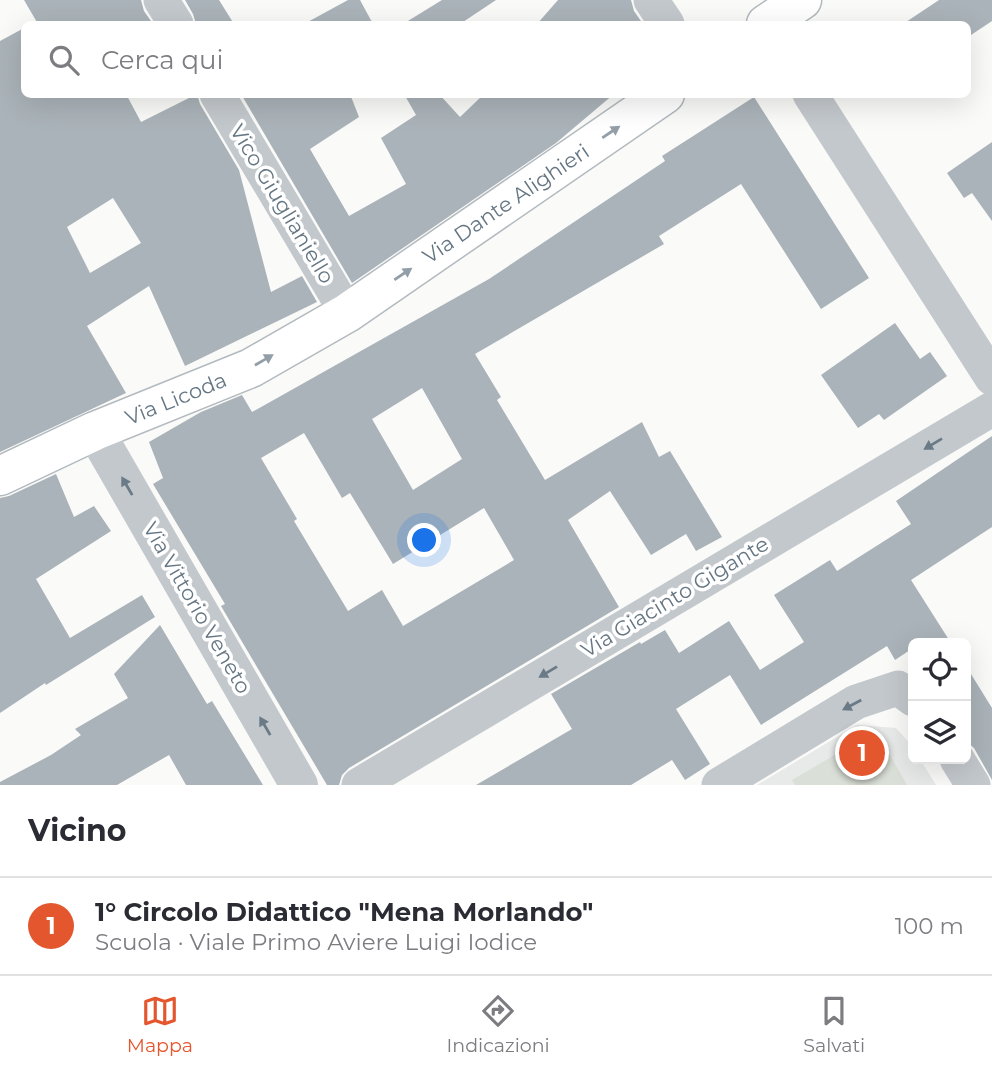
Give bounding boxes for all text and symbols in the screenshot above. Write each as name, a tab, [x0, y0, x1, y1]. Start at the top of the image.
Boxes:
search box	[21, 21, 971, 98]
icon: search	[45, 41, 83, 79]
text: Cerca qui	[101, 44, 224, 76]
street label: Vico Giuglianiello	[225, 120, 340, 288]
one-way arrow	[602, 125, 620, 139]
street label: Via Dante Alighieri	[418, 139, 594, 269]
one-way arrow	[394, 267, 412, 281]
one-way arrow	[255, 354, 274, 367]
street label: Via Licoda	[121, 367, 230, 430]
one-way arrow	[924, 438, 943, 451]
one-way arrow	[121, 477, 133, 496]
street label: Via Vittorio Veneto	[138, 517, 257, 698]
your location	[407, 523, 441, 557]
street label: Via Giacinto Gigante	[577, 531, 773, 662]
map controls	[908, 638, 971, 764]
button: locate	[908, 638, 971, 701]
one-way arrow	[538, 666, 557, 679]
one-way arrow	[841, 699, 861, 711]
button: layers	[908, 701, 971, 764]
one-way arrow	[259, 716, 271, 736]
pin: 1	[839, 727, 885, 779]
text: Vicino	[28, 812, 126, 849]
text: 1° Circolo Didattico "Mena Morlando"	[95, 896, 593, 928]
text: 1	[46, 912, 56, 940]
text: 100 m	[895, 912, 964, 940]
text: Scuola · Viale Primo Aviere Luigi Iodice	[95, 928, 537, 956]
tab: Mappa	[127, 992, 193, 1057]
tab: Indicazioni	[447, 992, 550, 1057]
tab: Salvati	[803, 992, 865, 1057]

